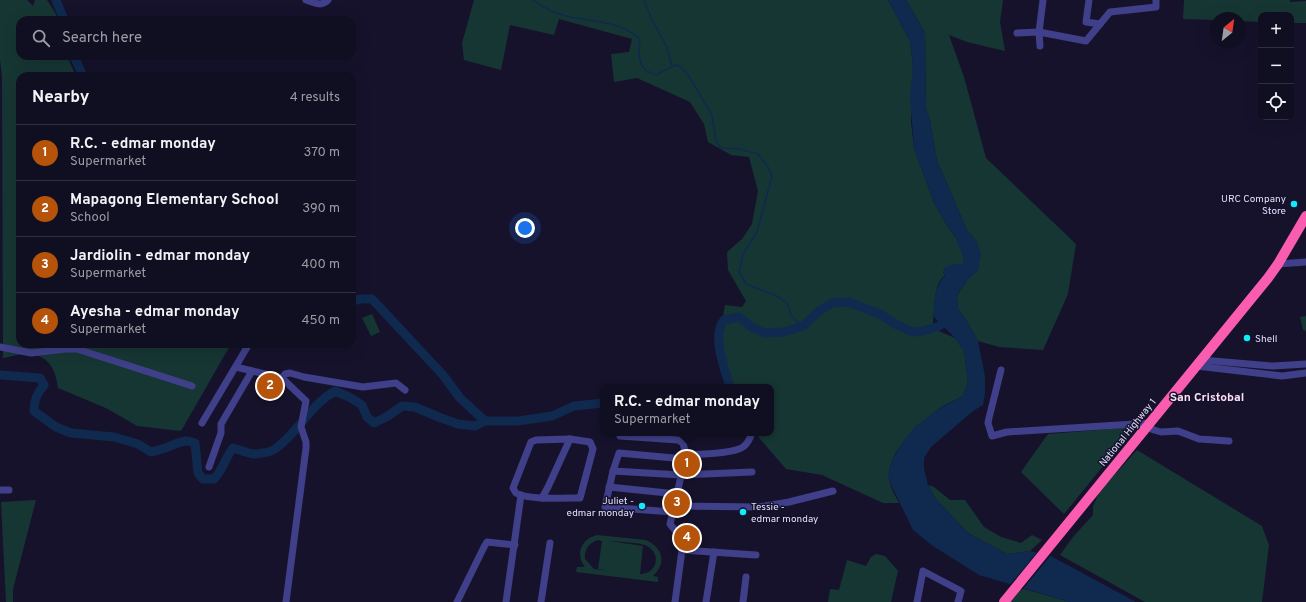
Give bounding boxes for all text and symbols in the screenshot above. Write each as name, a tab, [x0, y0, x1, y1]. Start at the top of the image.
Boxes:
north arrow	[1210, 12, 1246, 48]
map controls	[1258, 12, 1294, 120]
button: +	[1258, 12, 1294, 48]
search box	[16, 16, 356, 60]
icon: search	[30, 27, 52, 49]
text: Search here	[62, 29, 142, 48]
button: −	[1258, 48, 1294, 84]
button: locate	[1258, 84, 1294, 120]
text: Nearby	[32, 87, 89, 109]
text: 4 results	[290, 90, 340, 106]
text: R.C. - edmar monday	[70, 135, 216, 154]
text: 1	[42, 145, 48, 161]
text: 370 m	[303, 145, 340, 161]
text: Supermarket	[70, 154, 146, 170]
text: Mapagong Elementary School	[70, 191, 279, 210]
place label: URC Company Store	[1221, 193, 1286, 218]
marker: URC Company Store	[1289, 199, 1299, 209]
text: 2	[41, 201, 49, 217]
text: 390 m	[302, 201, 340, 217]
text: School	[70, 210, 110, 226]
your location	[515, 218, 535, 238]
text: Jardiolin - edmar monday	[70, 247, 250, 266]
text: 3	[41, 257, 49, 273]
text: 400 m	[301, 257, 340, 273]
text: Supermarket	[70, 266, 146, 282]
text: Ayesha - edmar monday	[70, 303, 240, 322]
text: 4	[41, 313, 49, 329]
text: 450 m	[301, 313, 340, 329]
text: Supermarket	[70, 322, 146, 338]
marker: Shell	[1242, 333, 1252, 343]
place label: Shell	[1255, 333, 1277, 346]
pin: 2	[257, 371, 283, 401]
popup	[600, 384, 774, 436]
district label: San Cristobal	[1170, 390, 1244, 406]
text: R.C. - edmar monday	[614, 393, 760, 412]
street label: National Highway 1	[1097, 396, 1160, 470]
text: Supermarket	[614, 412, 690, 428]
pin: 1	[674, 449, 700, 479]
pin: 3	[664, 488, 690, 518]
place label: Juliet - edmar monday	[567, 495, 634, 520]
marker: Juliet - edmar monday	[637, 501, 647, 511]
place label: Tessie - edmar monday	[751, 501, 818, 526]
marker: Tessie - edmar monday	[738, 507, 748, 517]
pin: 4	[674, 523, 700, 553]

